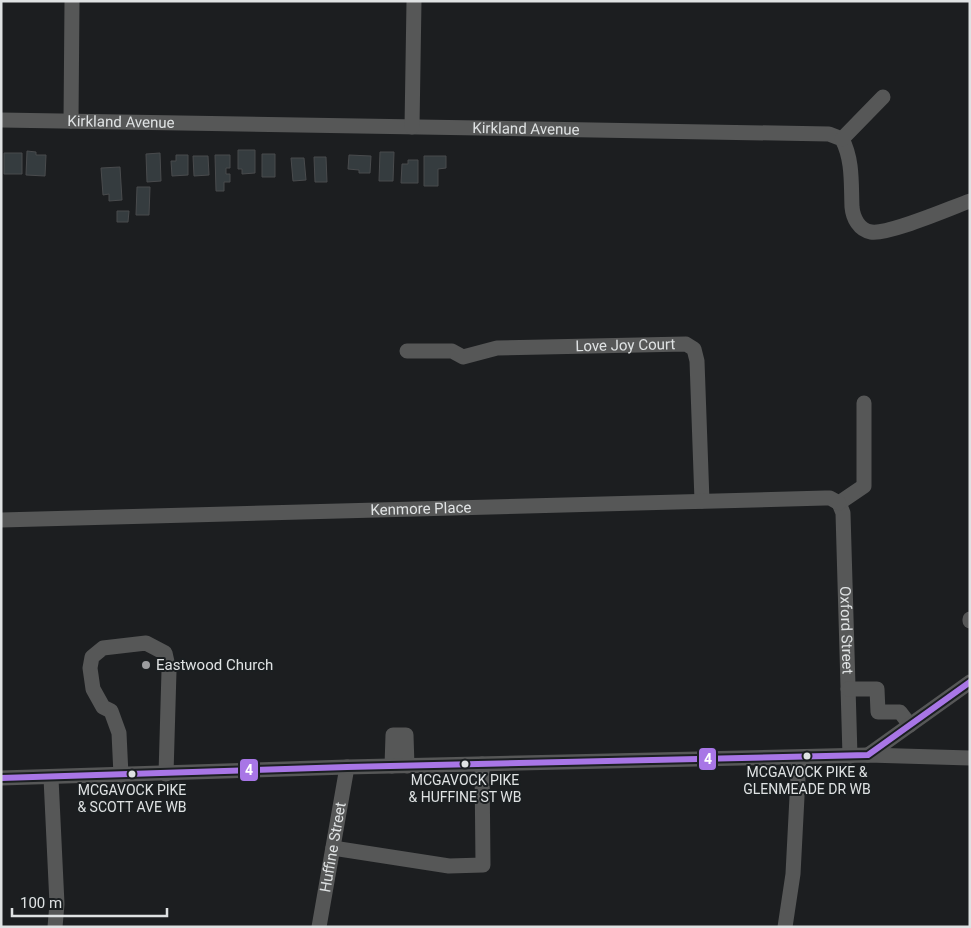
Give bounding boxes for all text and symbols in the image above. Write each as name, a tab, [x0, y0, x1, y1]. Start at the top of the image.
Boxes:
street label: Kirkland Avenue	[67, 112, 175, 132]
street label: Kirkland Avenue	[472, 119, 580, 139]
street label: Love Joy Court	[575, 335, 676, 355]
street label: Kenmore Place	[370, 498, 472, 519]
street label: Oxford Street	[836, 586, 857, 675]
place label: Eastwood Church	[156, 656, 273, 674]
marker: Eastwood Church	[140, 659, 152, 671]
line badge: 4	[698, 747, 717, 771]
text: 4	[704, 751, 712, 767]
marker: MCGAVOCK PIKE & GLENMEADE DR WB	[802, 751, 812, 761]
line badge: 4	[239, 758, 259, 782]
marker: MCGAVOCK PIKE & HUFFINE ST WB	[460, 759, 470, 769]
text: 4	[245, 762, 253, 778]
place label: MCGAVOCK PIKE & GLENMEADE DR WB	[743, 764, 871, 797]
marker: MCGAVOCK PIKE & SCOTT AVE WB	[127, 769, 137, 779]
place label: MCGAVOCK PIKE & HUFFINE ST WB	[409, 772, 521, 805]
place label: MCGAVOCK PIKE & SCOTT AVE WB	[77, 782, 187, 815]
street label: Huffine Street	[316, 801, 350, 894]
scale bar	[12, 886, 168, 918]
text: 100 m	[20, 894, 62, 912]

